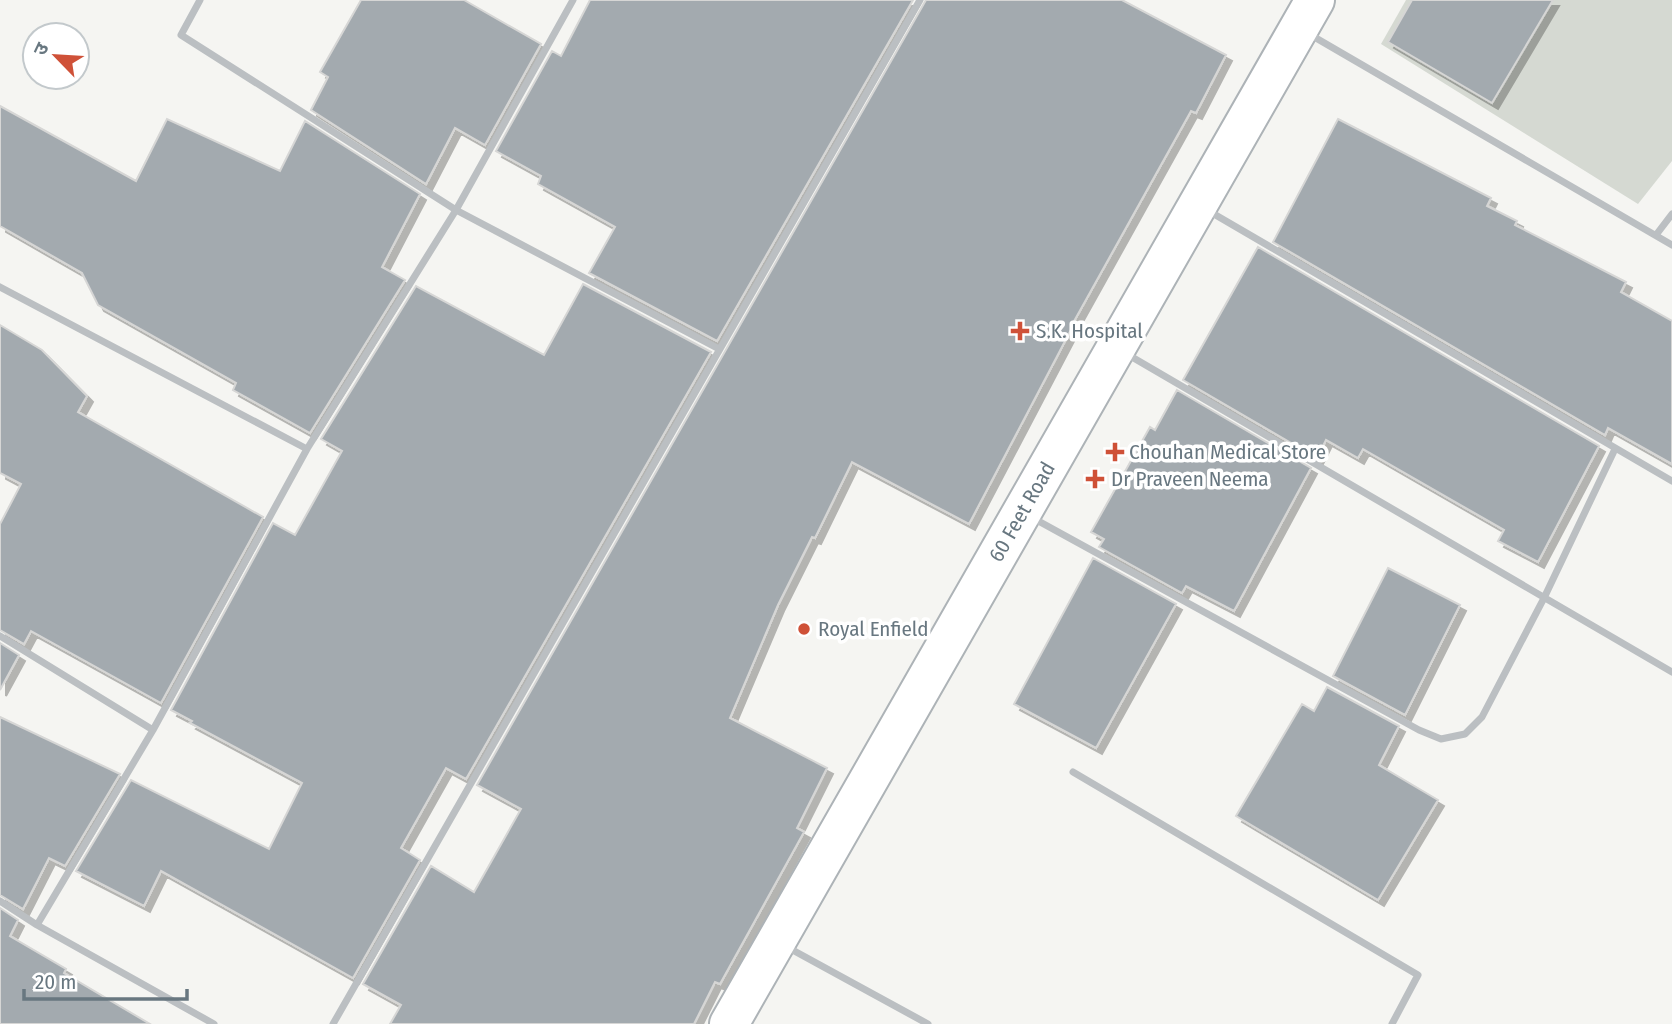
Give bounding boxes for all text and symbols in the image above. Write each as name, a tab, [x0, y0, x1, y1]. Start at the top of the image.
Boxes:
north arrow	[21, 21, 91, 91]
text: उ	[28, 38, 54, 59]
place label: S.K. Hospital	[1036, 318, 1143, 344]
marker: S.K. Hospital	[1010, 321, 1030, 341]
place label: Chouhan Medical Store	[1129, 439, 1326, 465]
marker: Chouhan Medical Store	[1107, 444, 1123, 460]
street label: 60 Feet Road	[983, 457, 1061, 567]
place label: Dr Praveen Neema	[1111, 466, 1269, 492]
marker: Dr Praveen Neema	[1085, 469, 1105, 489]
place label: Royal Enfield	[818, 616, 928, 642]
marker: Royal Enfield	[796, 621, 812, 637]
scale bar	[24, 958, 187, 1002]
text: 20 m	[35, 969, 76, 995]

